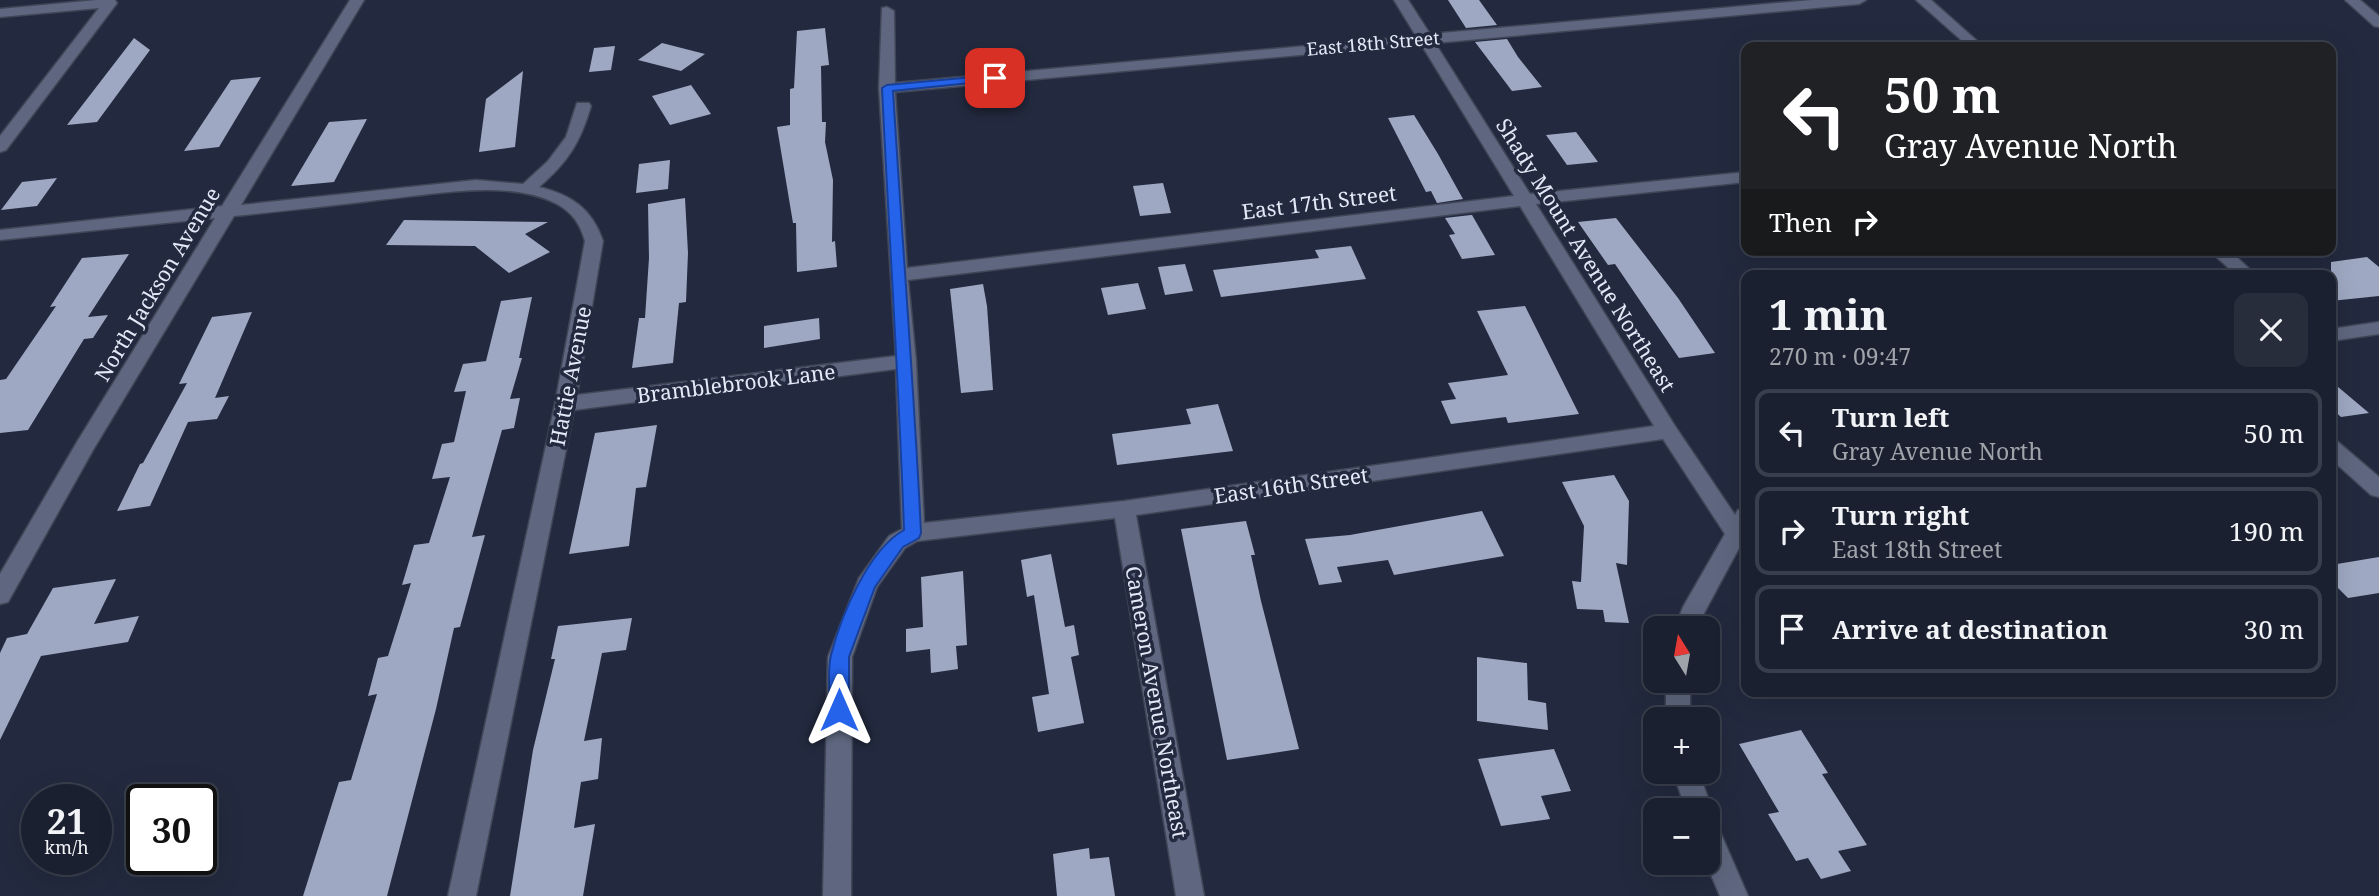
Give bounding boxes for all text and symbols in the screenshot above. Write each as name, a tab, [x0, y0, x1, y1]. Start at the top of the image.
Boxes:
street label: East 18th Street	[1306, 25, 1440, 61]
pin	[965, 48, 1025, 108]
icon: arrive	[976, 59, 1014, 97]
text: 50 m	[1884, 61, 2000, 127]
icon: left	[1769, 70, 1860, 161]
street label: Shady Mount Avenue Northeast	[1490, 113, 1682, 397]
text: Gray Avenue North	[1884, 124, 2177, 167]
street label: East 17th Street	[1240, 179, 1398, 225]
street label: North Jackson Avenue	[88, 182, 226, 386]
icon: right	[1846, 203, 1884, 241]
text: Then	[1769, 204, 1832, 240]
text: 1 min	[1769, 285, 1888, 342]
button: close	[2234, 293, 2308, 367]
street label: Hattie Avenue	[543, 304, 597, 448]
text: 270 m · 09:47	[1769, 340, 1911, 372]
street label: Bramblebrook Lane	[635, 357, 837, 409]
text: Turn left	[1832, 399, 1949, 435]
icon: left	[1773, 414, 1811, 452]
text: 50 m	[2244, 415, 2304, 451]
text: Gray Avenue North	[1832, 435, 2043, 467]
street label: East 16th Street	[1212, 460, 1370, 510]
text: Turn right	[1832, 497, 1969, 533]
icon: right	[1773, 512, 1811, 550]
text: 190 m	[2229, 513, 2304, 549]
text: East 18th Street	[1832, 533, 2002, 565]
street label: Cameron Avenue Northeast	[1119, 564, 1195, 840]
icon: arrive	[1773, 610, 1811, 648]
text: Arrive at destination	[1832, 611, 2108, 647]
text: 30 m	[2244, 611, 2304, 647]
north arrow	[1643, 616, 1720, 693]
map controls	[1643, 616, 1720, 875]
position arrow	[802, 673, 876, 747]
button: +	[1643, 707, 1720, 784]
speed limit sign: 30	[126, 784, 217, 875]
text: 21	[47, 797, 86, 844]
button: −	[1643, 798, 1720, 875]
text: km/h	[44, 835, 89, 859]

